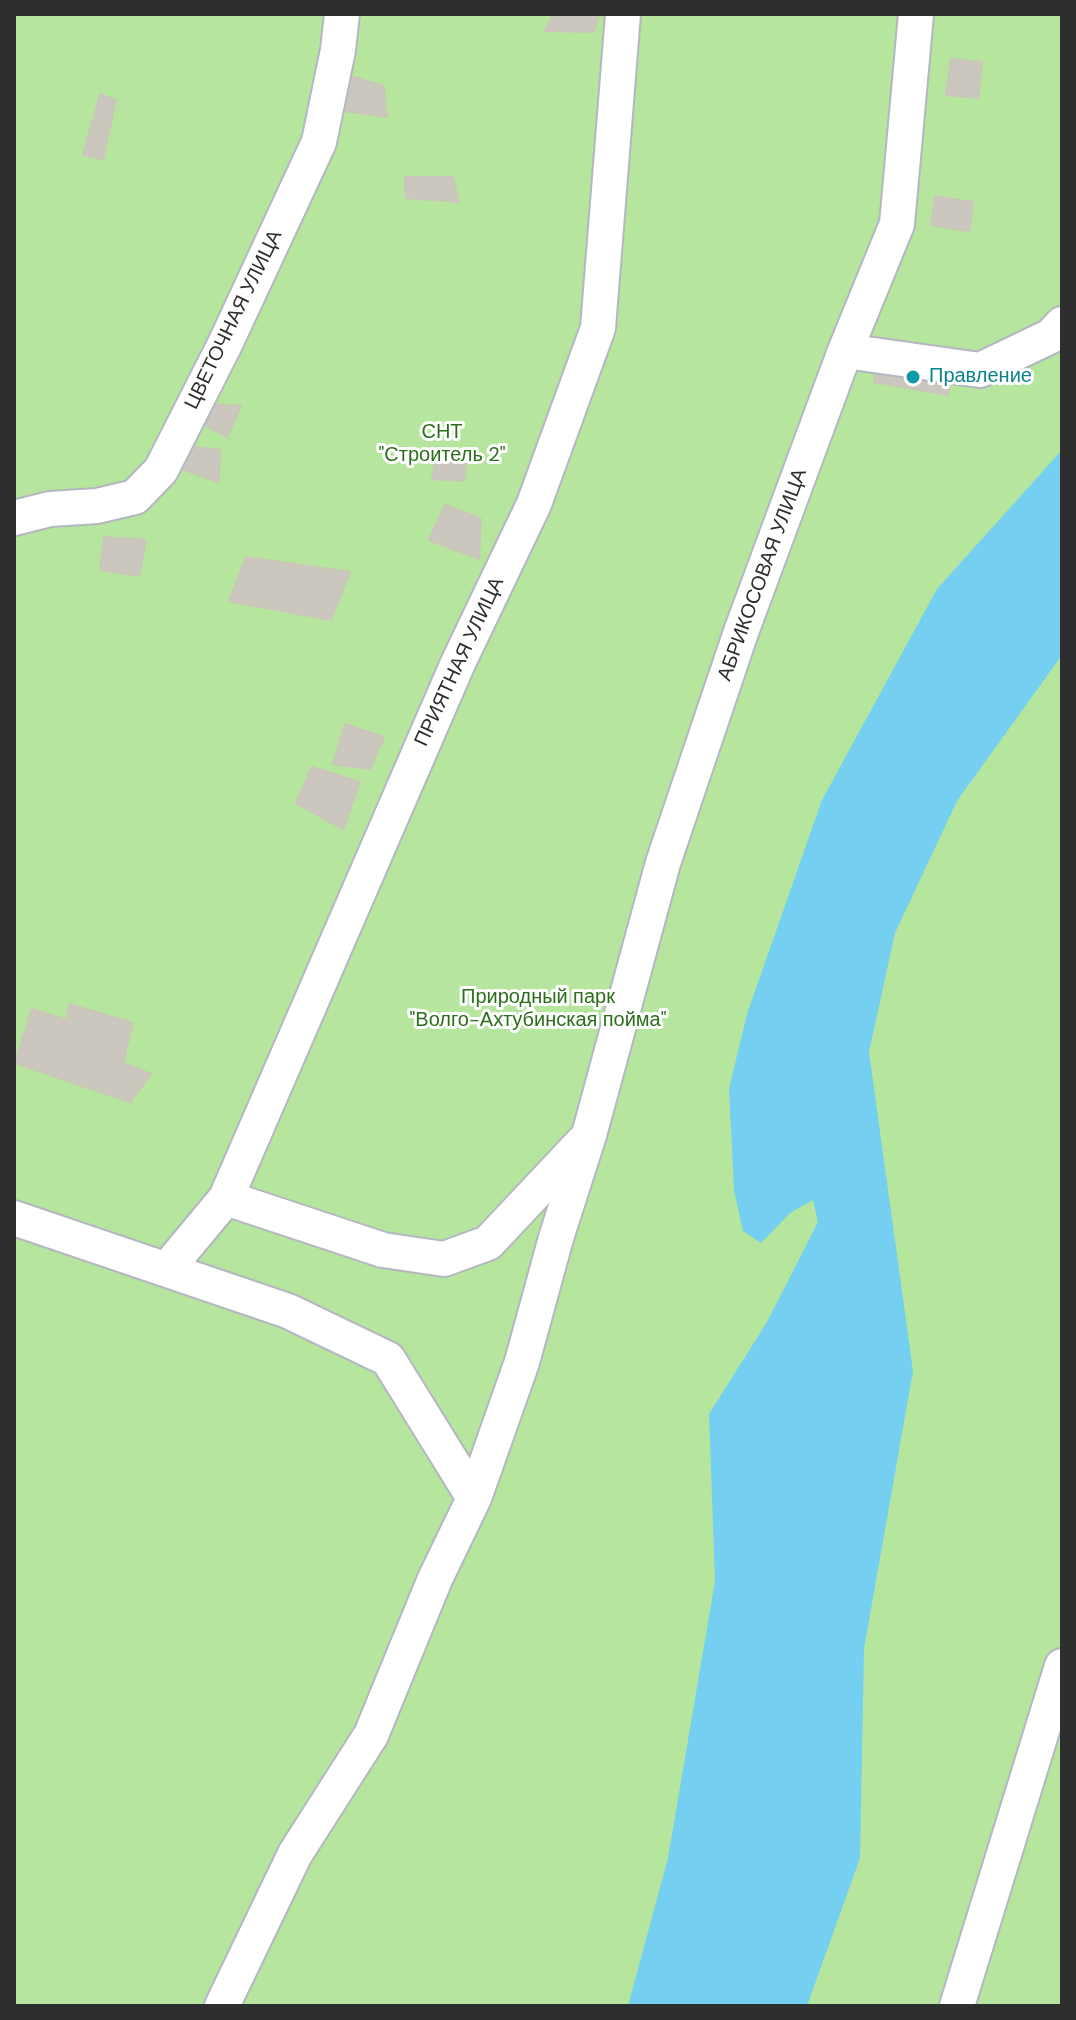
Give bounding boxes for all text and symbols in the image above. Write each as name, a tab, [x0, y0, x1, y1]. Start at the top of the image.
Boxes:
street label: ЦВЕТОЧНАЯ УЛИЦА	[180, 226, 288, 414]
place label: Правление	[929, 365, 1032, 389]
marker: Правление	[904, 368, 922, 386]
park label: СНТ "Строитель 2"	[379, 421, 505, 468]
street label: АБРИКОСОВАЯ УЛИЦА	[713, 466, 813, 684]
street label: ПРИЯТНАЯ УЛИЦА	[410, 574, 510, 750]
park label: Природный парк "Волго-Ахтубинская пойма"	[410, 986, 666, 1033]

